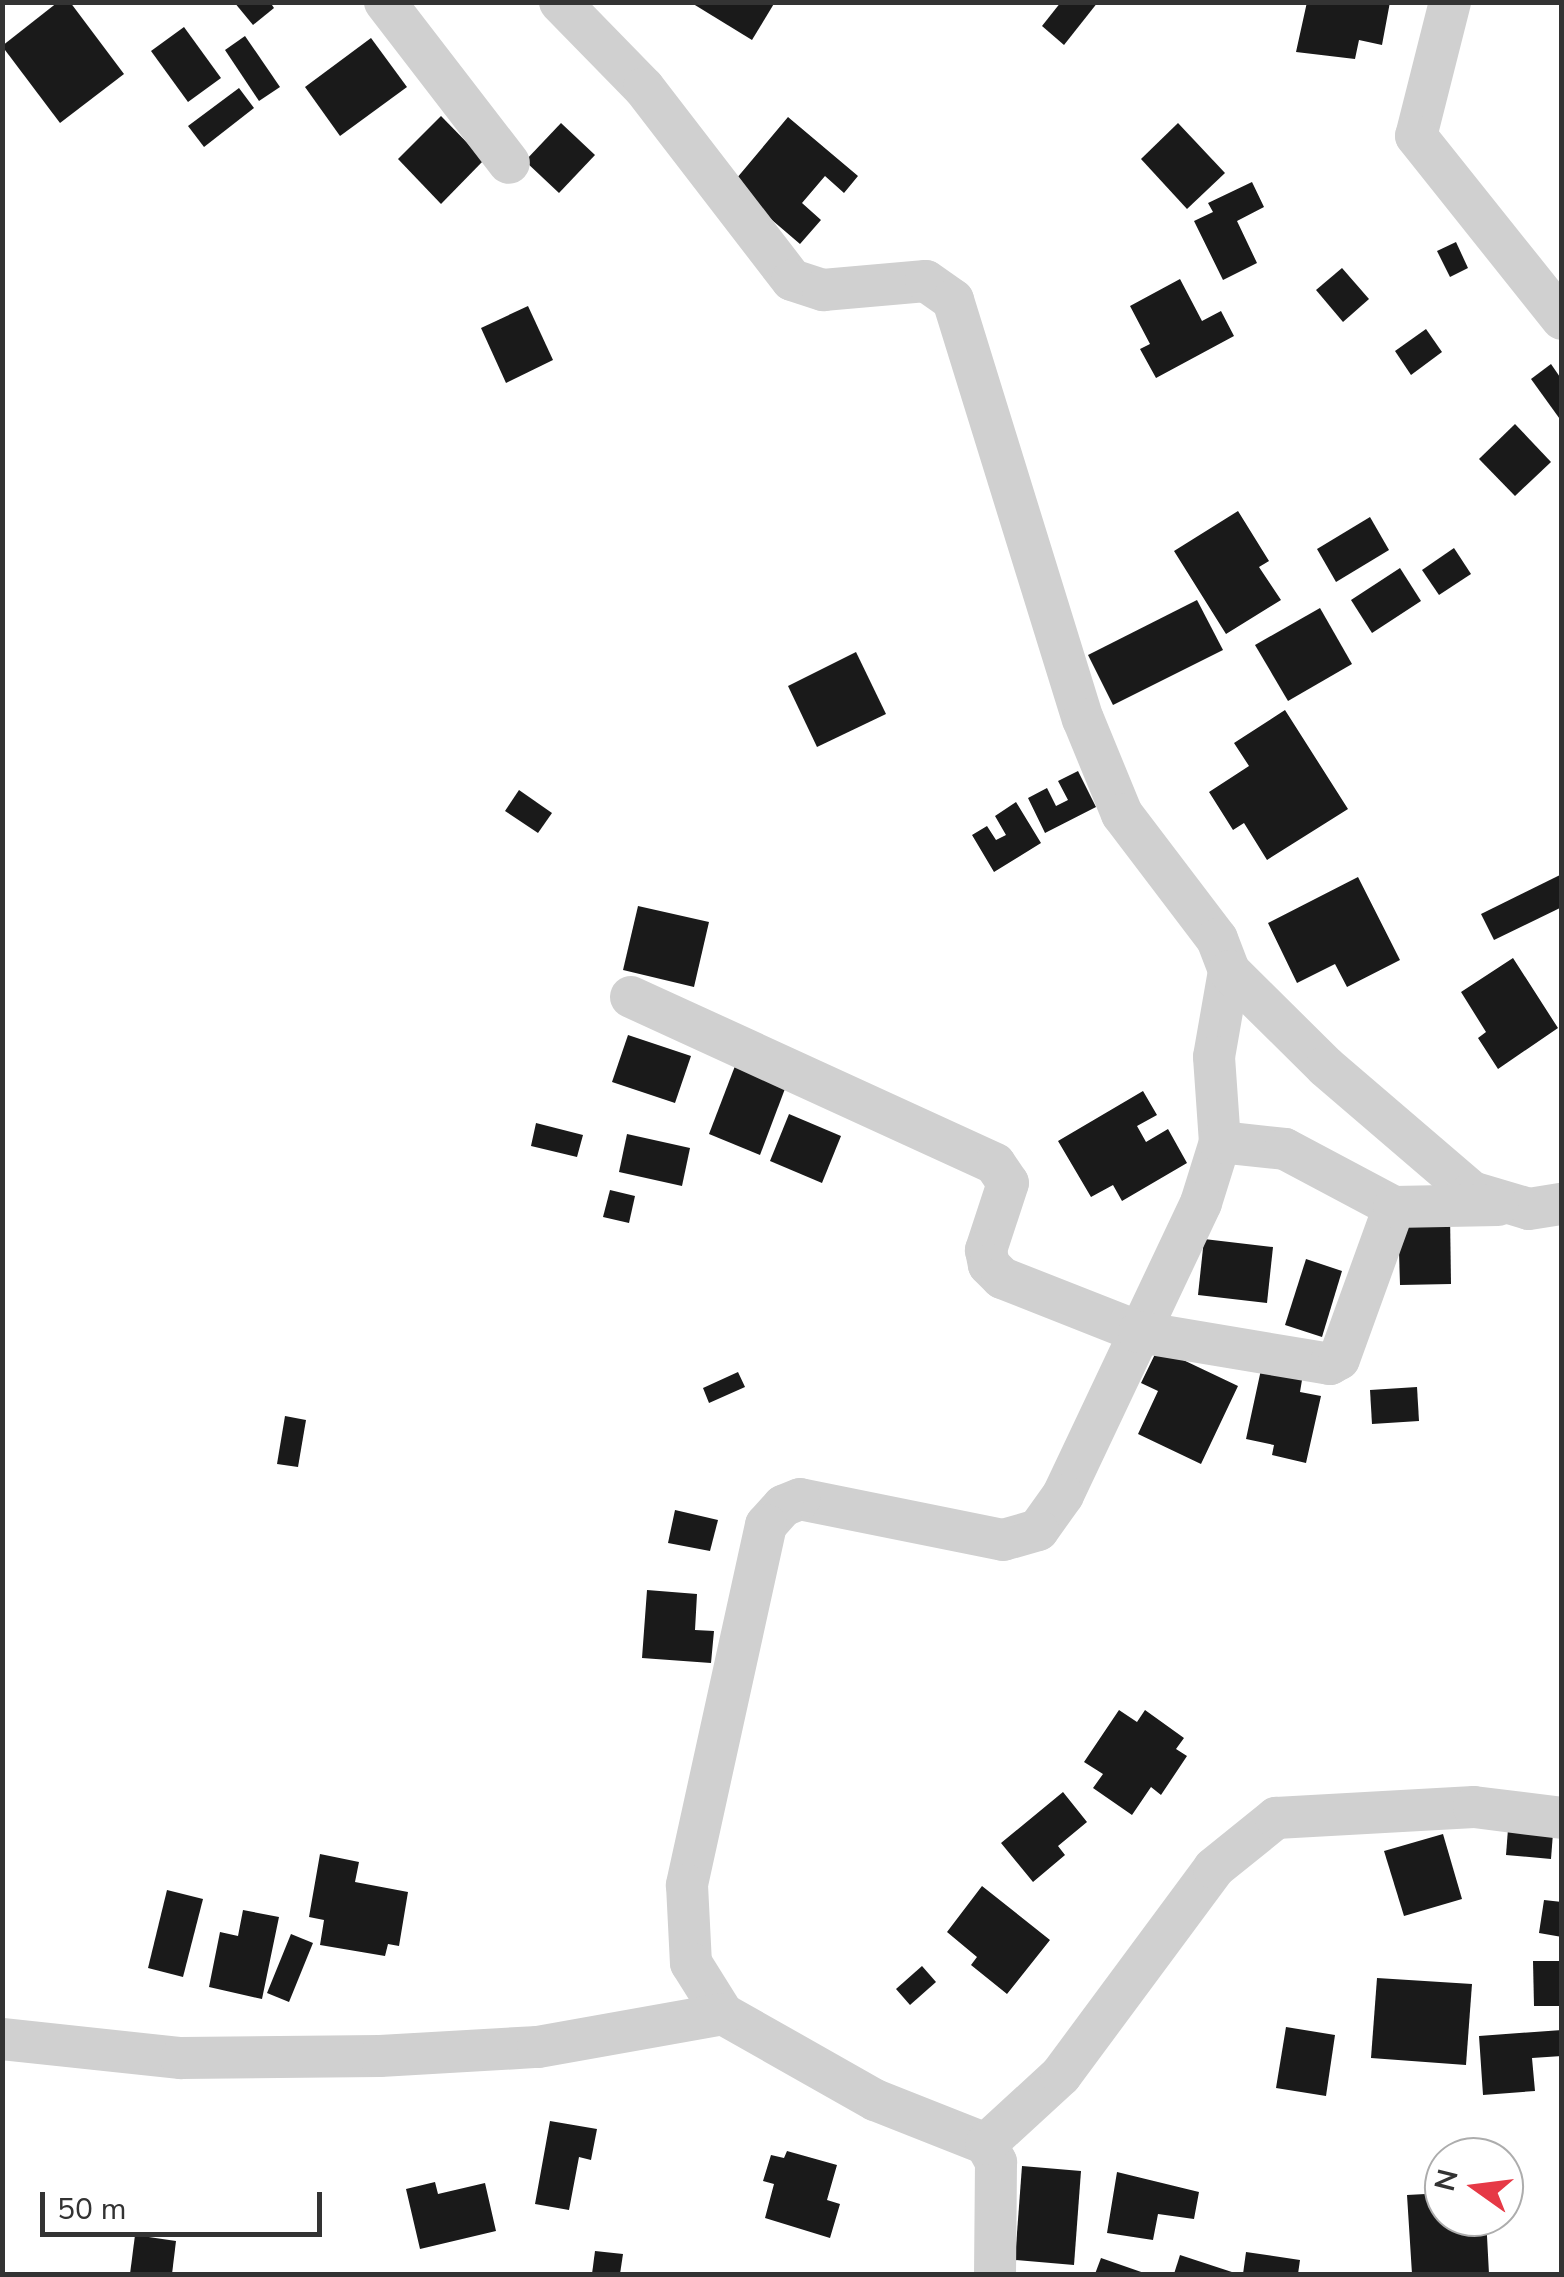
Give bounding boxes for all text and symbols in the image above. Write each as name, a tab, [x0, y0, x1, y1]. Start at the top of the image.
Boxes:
north arrow	[1424, 2137, 1524, 2237]
text: N	[1426, 2165, 1468, 2195]
scale bar	[45, 2172, 328, 2234]
text: 50 m	[57, 2189, 126, 2230]

